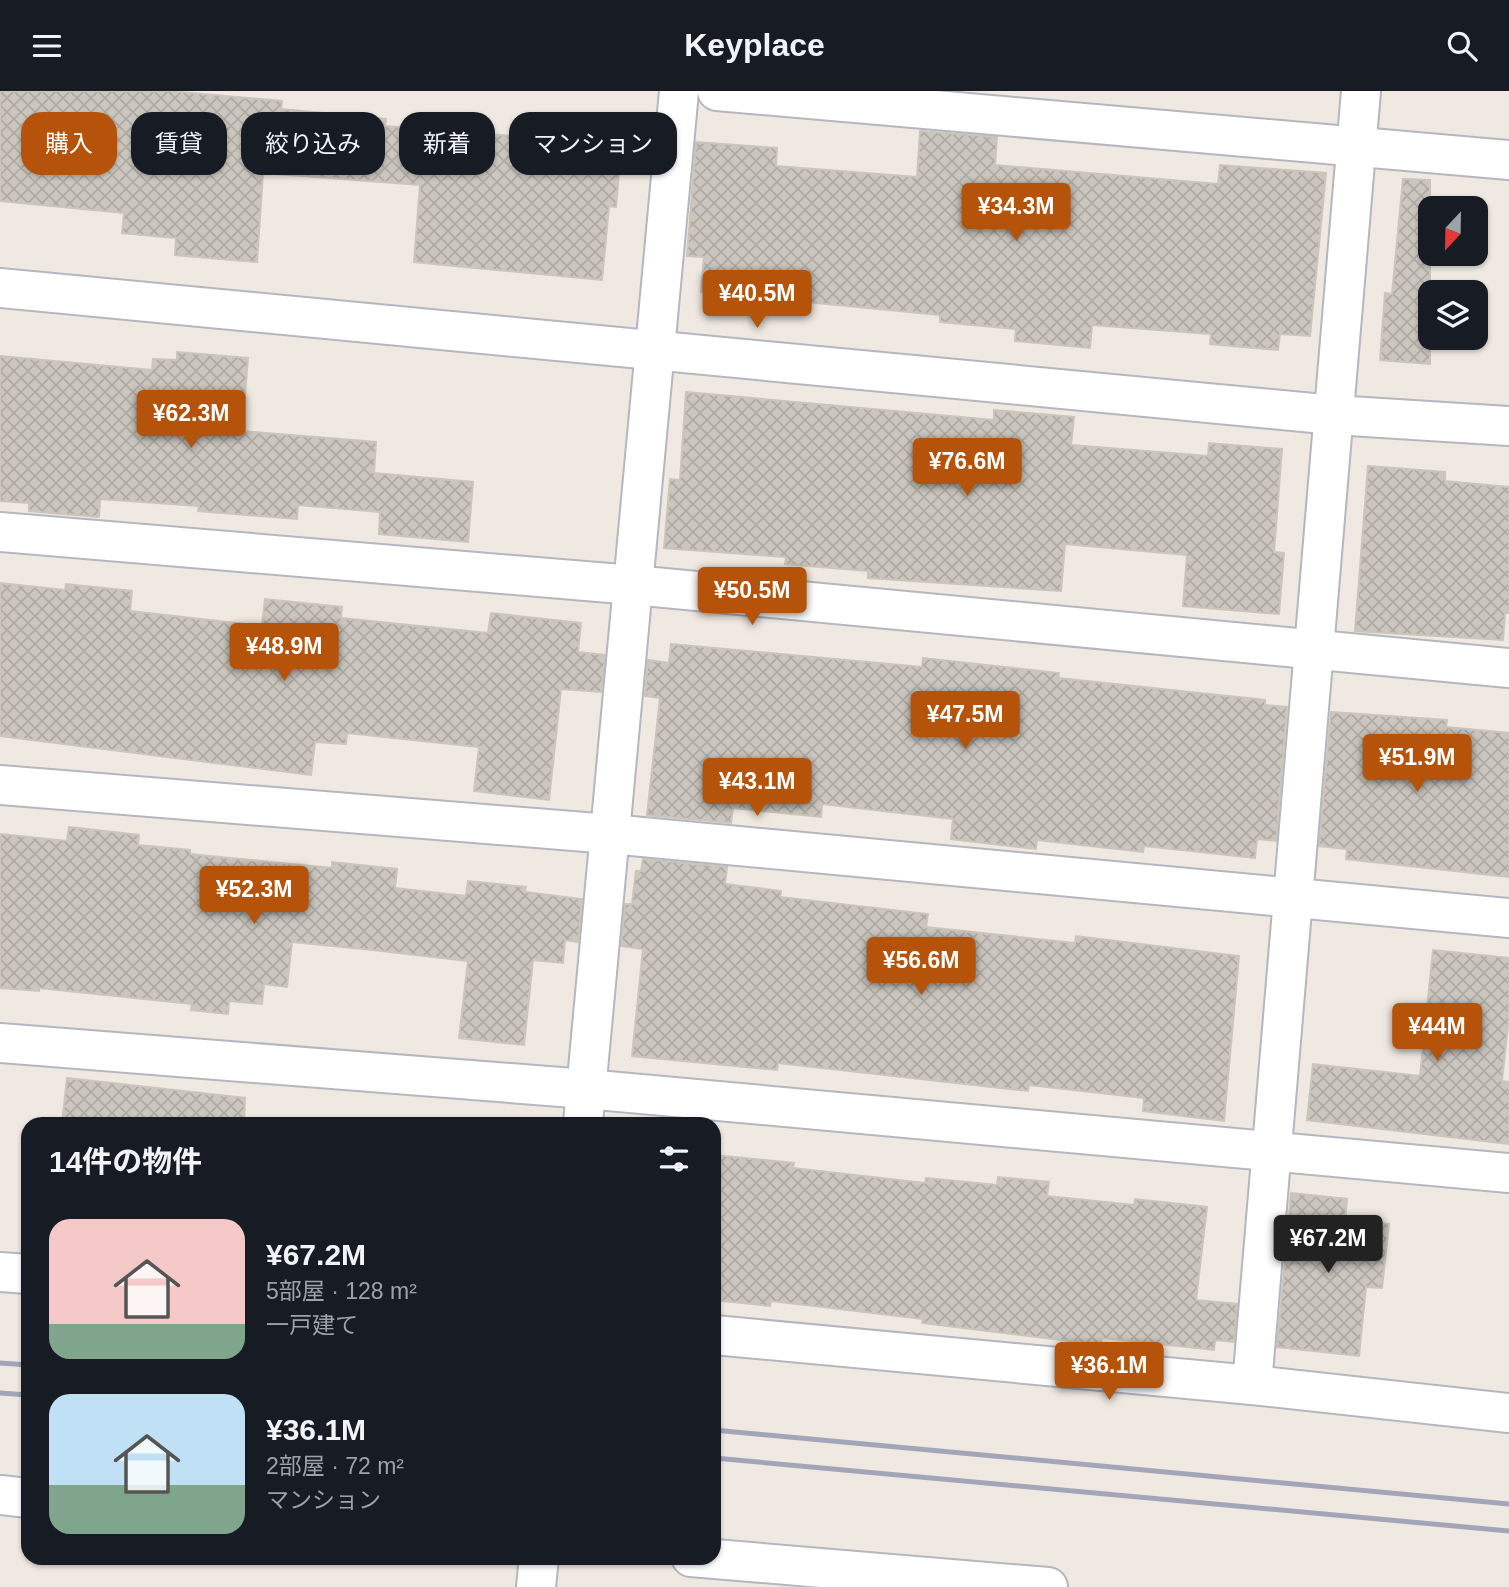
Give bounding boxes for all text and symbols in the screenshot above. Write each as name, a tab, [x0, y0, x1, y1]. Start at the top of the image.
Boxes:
icon: menu	[28, 27, 66, 65]
text: Keyplace	[684, 27, 825, 63]
icon: search	[1443, 27, 1481, 65]
chip: 購入	[21, 112, 117, 175]
chip: 賃貸	[131, 112, 227, 175]
chip: 絞り込み	[241, 112, 385, 175]
chip: 新着	[399, 112, 495, 175]
chip: マンション	[509, 112, 677, 175]
pin: ¥34.3M	[959, 183, 1073, 243]
text: ¥34.3M	[978, 193, 1054, 219]
north arrow	[1418, 196, 1488, 266]
map controls	[1418, 196, 1488, 350]
pin: ¥40.5M	[700, 271, 814, 330]
text: ¥40.5M	[719, 280, 795, 306]
button: layers	[1418, 280, 1488, 350]
pin: ¥62.3M	[134, 391, 248, 450]
text: ¥62.3M	[153, 400, 229, 426]
pin: ¥76.6M	[910, 439, 1024, 498]
text: ¥76.6M	[929, 448, 1005, 474]
pin: ¥50.5M	[695, 567, 809, 627]
text: ¥50.5M	[714, 577, 790, 603]
pin: ¥48.9M	[227, 623, 341, 683]
text: ¥48.9M	[246, 633, 322, 659]
pin: ¥47.5M	[908, 691, 1022, 751]
text: ¥47.5M	[927, 701, 1003, 727]
pin: ¥51.9M	[1360, 735, 1474, 794]
text: ¥51.9M	[1379, 744, 1455, 770]
pin: ¥43.1M	[700, 759, 814, 818]
text: ¥43.1M	[719, 768, 795, 794]
pin: ¥52.3M	[197, 867, 311, 926]
text: ¥52.3M	[216, 876, 292, 902]
pin: ¥56.6M	[864, 937, 978, 997]
text: ¥56.6M	[883, 947, 959, 973]
pin: ¥44M	[1396, 1003, 1478, 1063]
text: ¥44M	[1408, 1013, 1466, 1039]
icon: filters	[655, 1140, 693, 1178]
text: 14件の物件	[49, 1145, 202, 1178]
pin: ¥67.2M	[1271, 1215, 1385, 1275]
text: ¥67.2M	[1290, 1225, 1366, 1251]
text: ¥67.2M	[266, 1238, 366, 1271]
icon: home	[105, 1247, 189, 1331]
text: 5部屋 · 128 m²	[266, 1278, 417, 1304]
text: 一戸建て	[266, 1312, 358, 1338]
pin: ¥36.1M	[1052, 1343, 1166, 1402]
text: ¥36.1M	[1071, 1352, 1147, 1378]
text: ¥36.1M	[266, 1413, 366, 1446]
icon: home	[105, 1422, 189, 1506]
text: 2部屋 · 72 m²	[266, 1453, 404, 1479]
text: マンション	[266, 1487, 381, 1513]

